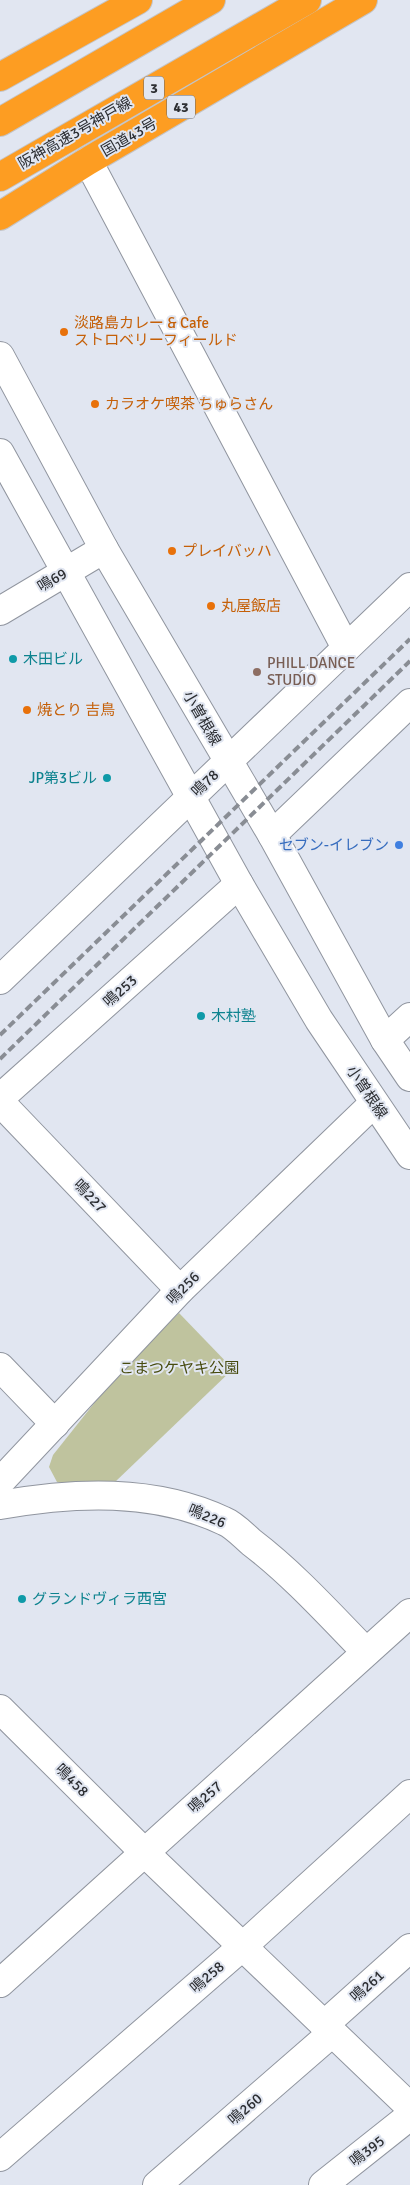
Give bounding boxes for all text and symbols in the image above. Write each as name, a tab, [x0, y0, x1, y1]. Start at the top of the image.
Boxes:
road number: 3	[144, 76, 164, 100]
street label: 阪神高速3号神戸線	[15, 93, 135, 173]
road number: 43	[167, 95, 195, 118]
street label: 国道43号	[98, 114, 160, 160]
place label: 淡路島カレー & Cafe ストロベリーフィールド	[74, 314, 238, 349]
marker: 淡路島カレー & Cafe ストロベリーフィールド	[58, 326, 70, 338]
place label: カラオケ喫茶 ちゅらさん	[105, 395, 273, 413]
marker: カラオケ喫茶 ちゅらさん	[89, 398, 101, 410]
place label: プレイバッハ	[182, 542, 272, 560]
marker: プレイバッハ	[166, 545, 178, 557]
street label: 鳴69	[34, 564, 70, 596]
place label: 丸屋飯店	[221, 597, 281, 615]
marker: 丸屋飯店	[205, 600, 217, 612]
place label: 木田ビル	[23, 650, 83, 668]
marker: 木田ビル	[7, 653, 19, 665]
place label: PHILL DANCE STUDIO	[267, 654, 355, 689]
marker: PHILL DANCE STUDIO	[251, 666, 263, 678]
street label: 小曽根線	[179, 688, 225, 748]
place label: 焼とり 吉鳥	[37, 701, 115, 719]
marker: 焼とり 吉鳥	[21, 704, 33, 716]
street label: 鳴78	[188, 766, 222, 800]
place label: JP第3ビル	[29, 769, 97, 787]
marker: JP第3ビル	[101, 772, 113, 784]
place label: セブン-イレブン	[279, 836, 389, 854]
marker: セブン-イレブン	[393, 839, 405, 851]
street label: 鳴253	[99, 971, 141, 1011]
place label: 木村塾	[211, 1007, 256, 1025]
marker: 木村塾	[195, 1010, 207, 1022]
street label: 小曽根線	[343, 1062, 391, 1122]
street label: 鳴227	[70, 1176, 110, 1216]
street label: 鳴256	[163, 1268, 203, 1308]
park label: こまつケヤキ公園	[119, 1359, 239, 1377]
street label: 鳴226	[185, 1500, 229, 1532]
place label: グランドヴィラ西宮	[32, 1590, 167, 1608]
marker: グランドヴィラ西宮	[16, 1593, 28, 1605]
street label: 鳴458	[52, 1760, 92, 1800]
street label: 鳴257	[184, 1777, 226, 1817]
street label: 鳴258	[186, 1957, 228, 1997]
street label: 鳴261	[346, 1966, 388, 2006]
street label: 鳴260	[224, 2089, 266, 2129]
street label: 鳴395	[346, 2132, 388, 2170]

